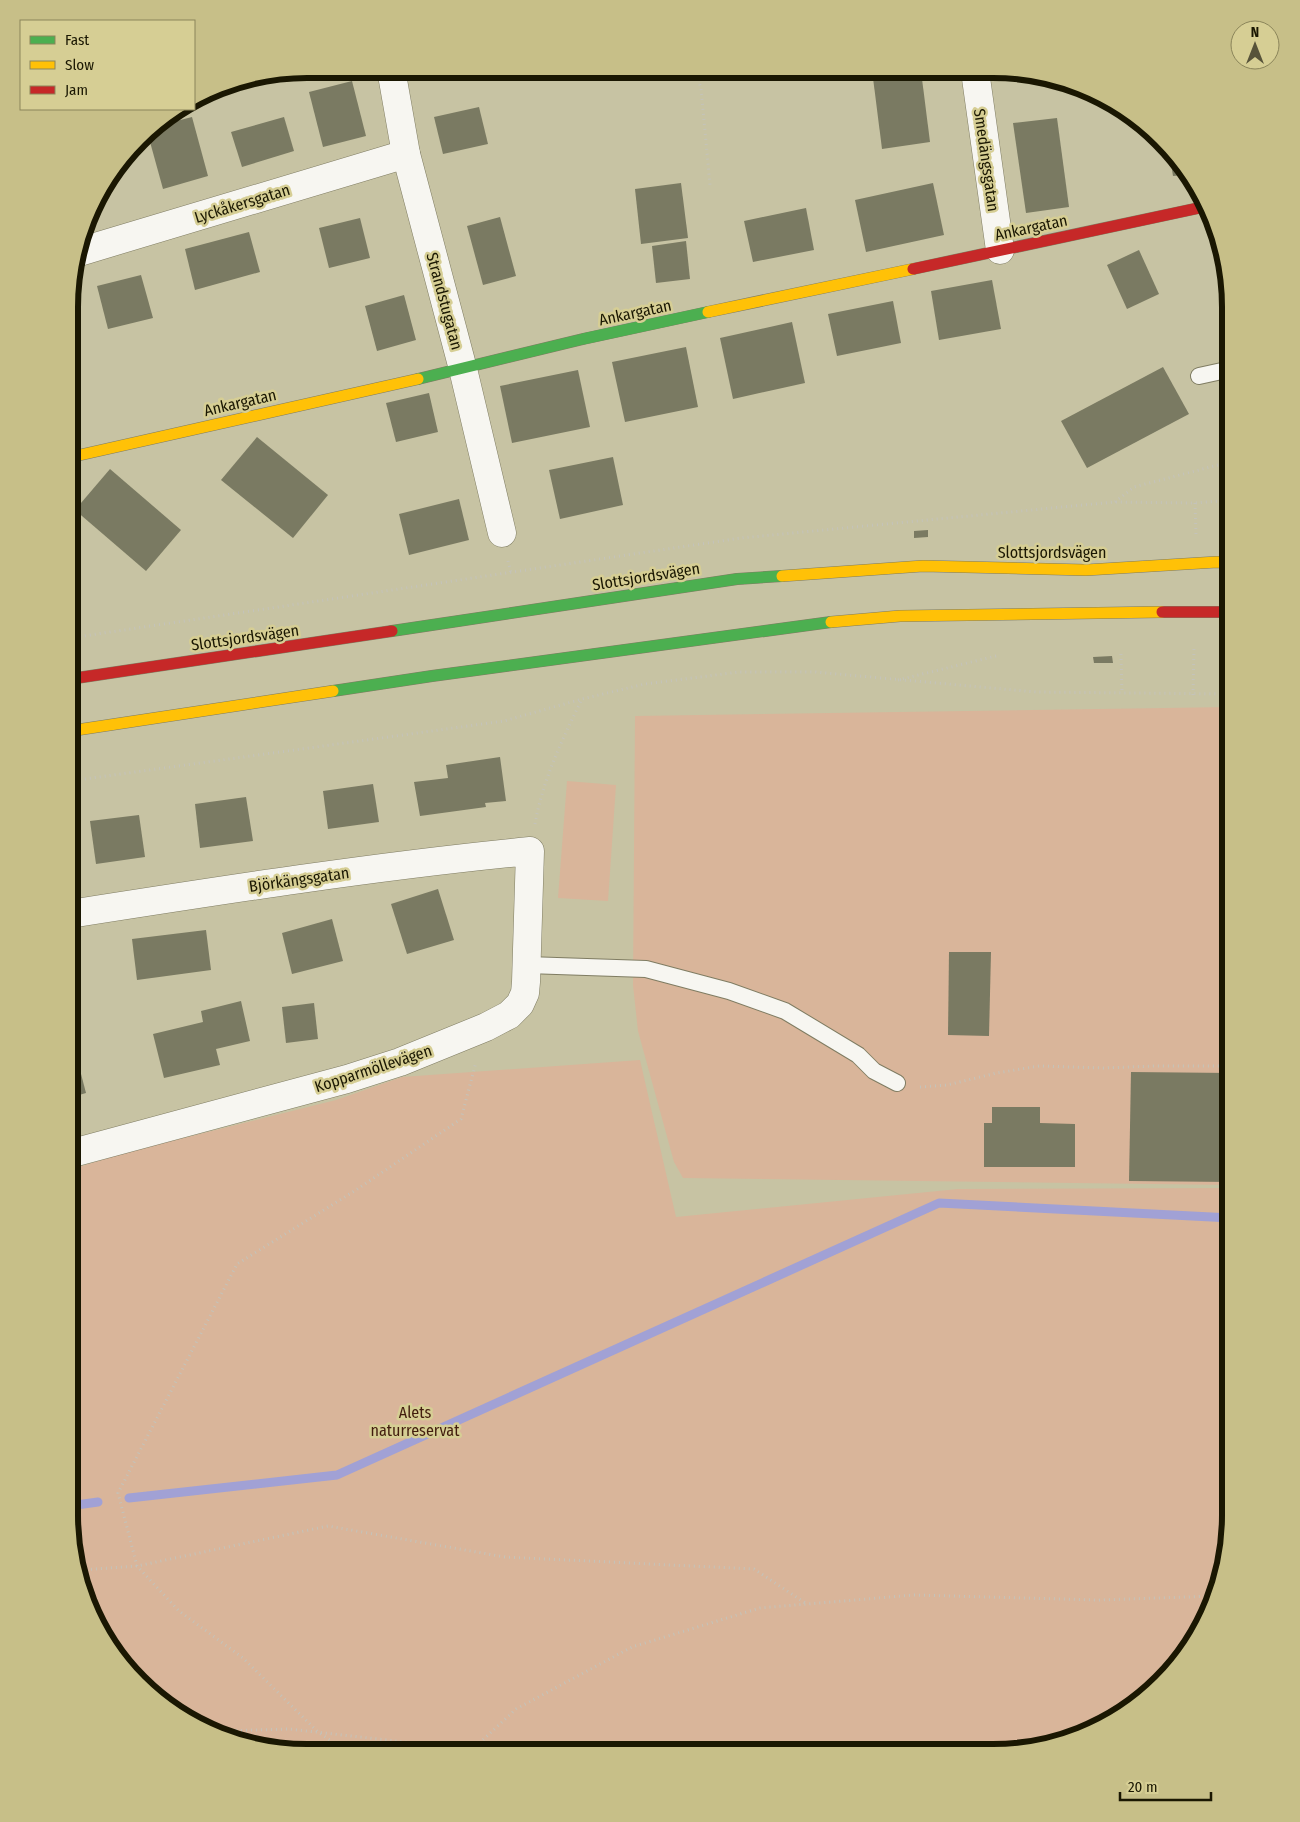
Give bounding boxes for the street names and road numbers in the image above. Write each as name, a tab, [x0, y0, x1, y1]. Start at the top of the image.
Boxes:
street label: Smedängsgatan	[970, 107, 1003, 213]
street label: Lyckåkersgatan	[192, 180, 292, 227]
street label: Ankargatan	[993, 211, 1069, 244]
street label: Strandstugatan	[422, 250, 467, 352]
street label: Ankargatan	[597, 296, 673, 329]
street label: Ankargatan	[202, 385, 278, 420]
street label: Slottsjordsvägen	[998, 543, 1106, 562]
street label: Slottsjordsvägen	[591, 559, 701, 594]
street label: Slottsjordsvägen	[190, 621, 300, 654]
street label: Björkängsgatan	[248, 863, 350, 896]
street label: Kopparmöllevägen	[312, 1041, 434, 1096]

